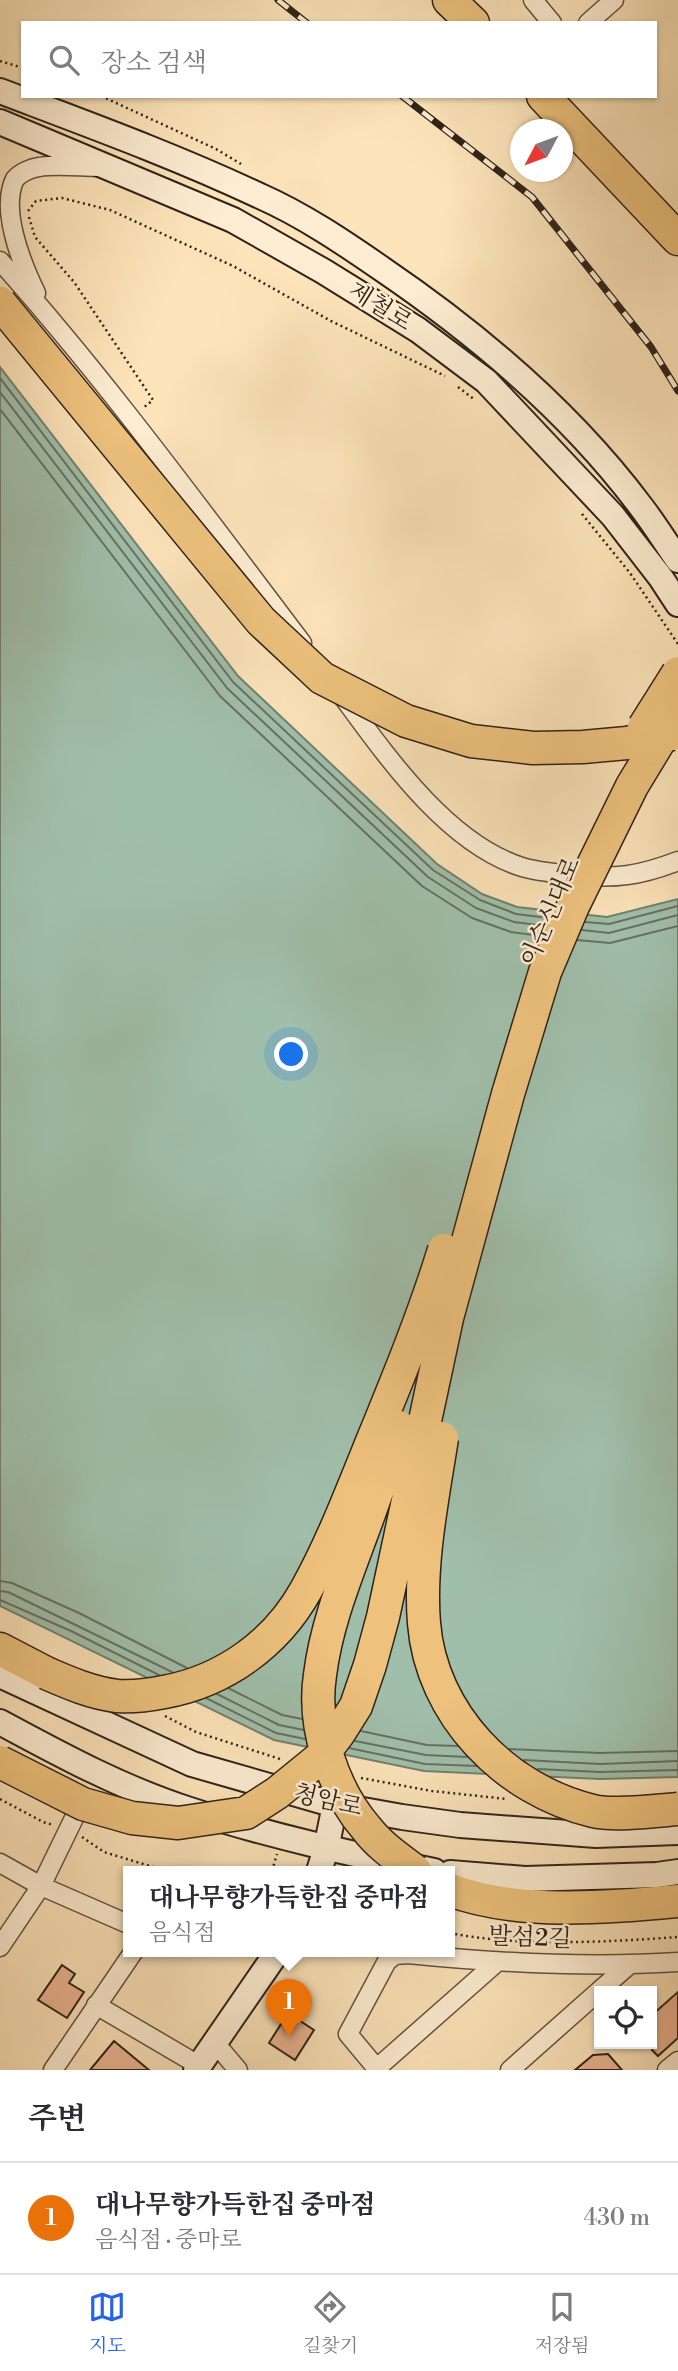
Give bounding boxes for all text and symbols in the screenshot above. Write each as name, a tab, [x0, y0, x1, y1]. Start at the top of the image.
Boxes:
search box	[21, 21, 657, 98]
icon: search	[45, 41, 83, 79]
text: 장소 검색	[101, 47, 207, 79]
north arrow	[510, 119, 573, 182]
street label: 제철로	[343, 276, 417, 338]
street label: 이순신대로	[515, 853, 587, 971]
your location	[274, 1037, 308, 1071]
street label: 청암로	[291, 1779, 365, 1823]
popup	[123, 1866, 455, 1957]
text: 대나무향가득한집 중마점	[149, 1882, 429, 1914]
text: 음식점	[149, 1919, 215, 1947]
street label: 발섬2길	[488, 1922, 572, 1954]
pin: 1	[266, 1979, 312, 2037]
map controls	[594, 1986, 657, 2049]
button: locate	[594, 1986, 657, 2049]
text: 주변	[28, 2100, 86, 2138]
text: 대나무향가득한집 중마점	[95, 2189, 375, 2221]
text: 1	[45, 2204, 57, 2232]
text: 430 m	[583, 2204, 650, 2232]
text: 음식점 · 중마로	[95, 2226, 242, 2254]
tab: 지도	[88, 2288, 126, 2358]
tab: 길찾기	[303, 2288, 358, 2358]
tab: 저장됨	[535, 2288, 590, 2358]

